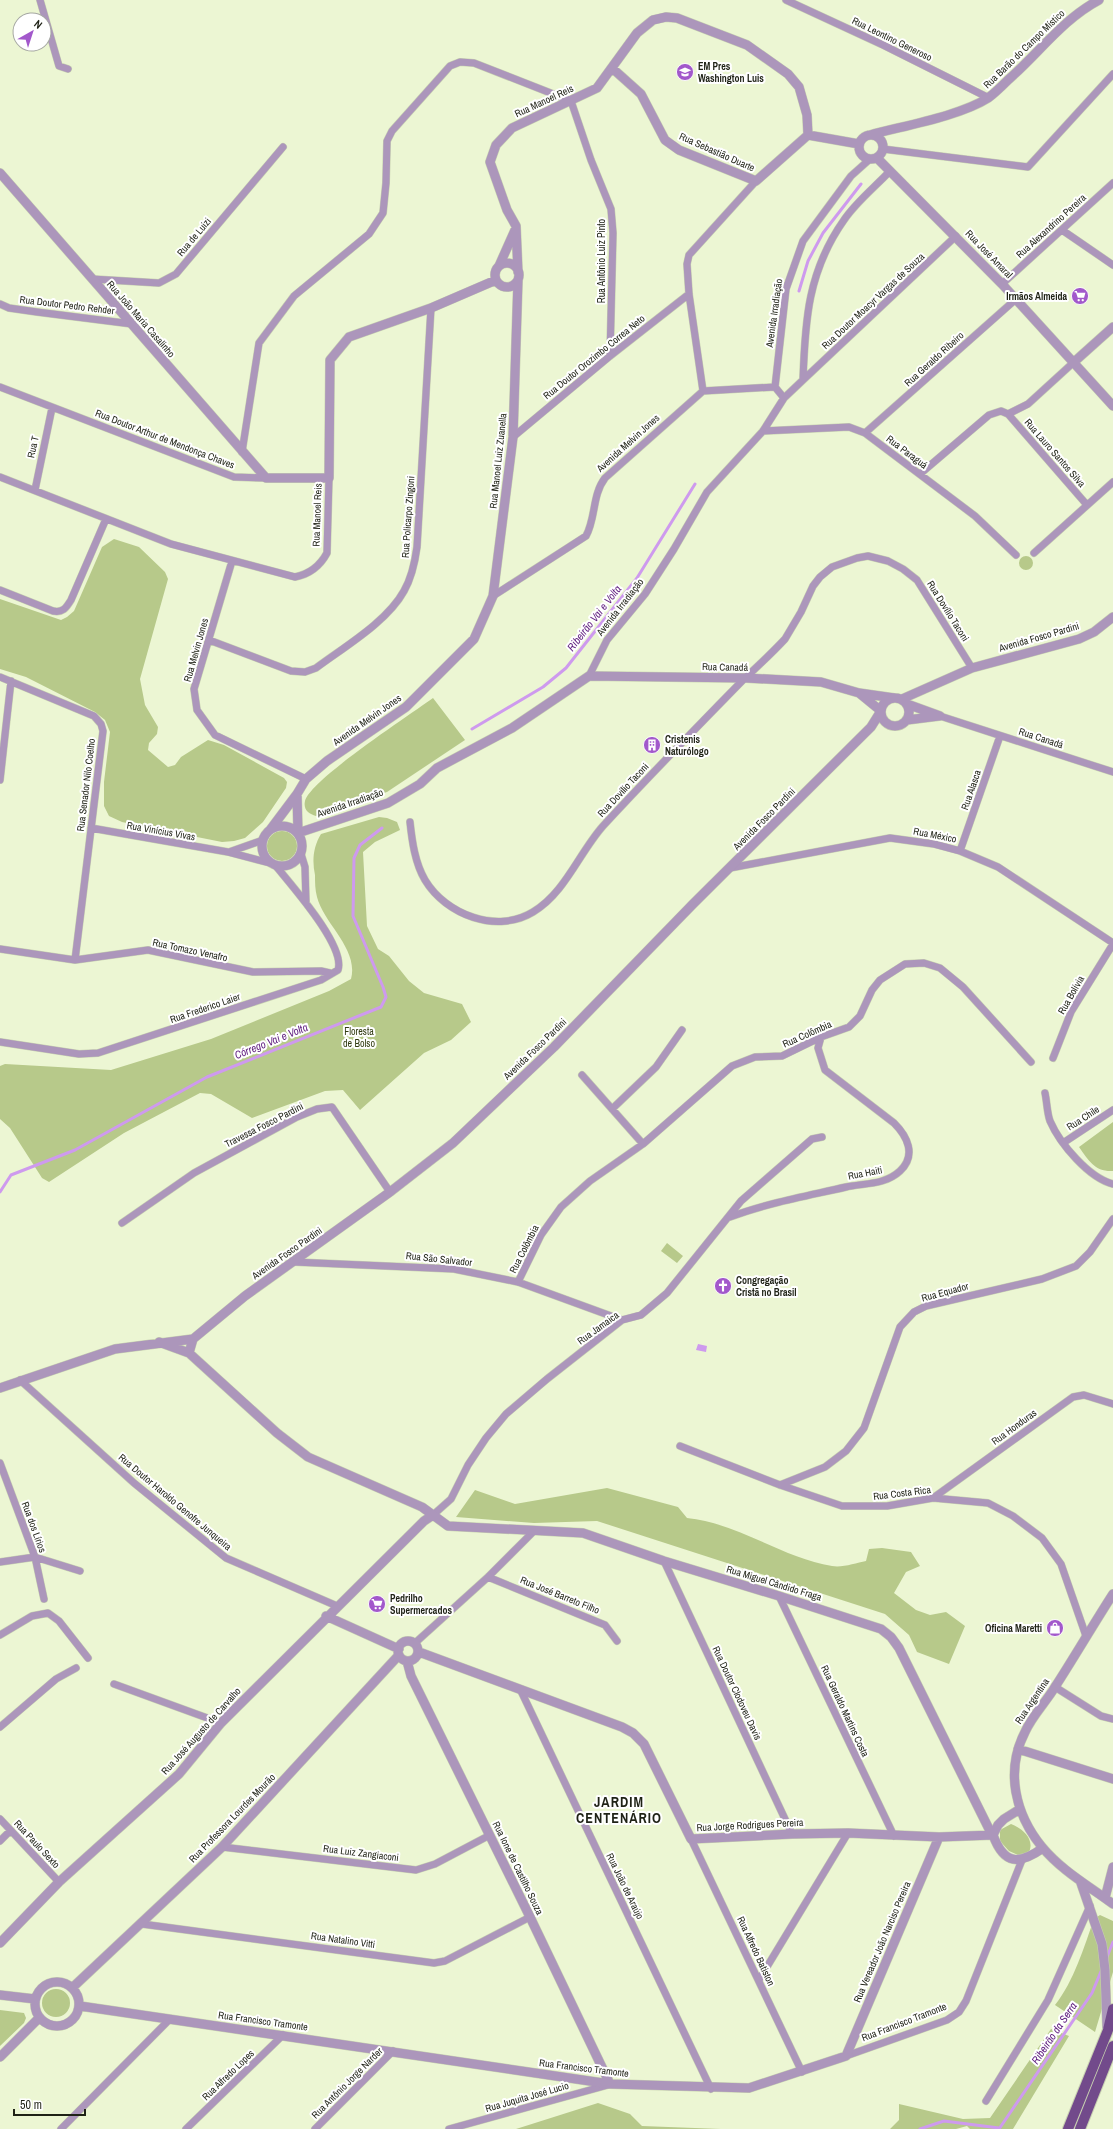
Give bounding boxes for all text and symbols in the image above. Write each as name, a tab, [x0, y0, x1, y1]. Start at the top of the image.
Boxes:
street label: Rua Barão do Campo Místico	[981, 7, 1068, 91]
north arrow	[12, 12, 52, 52]
street label: Rua Leontino Generoso	[850, 14, 935, 64]
text: N	[31, 17, 45, 32]
place label: EM Pres Washington Luis	[698, 60, 764, 85]
school or university icon: EM Pres Washington Luis	[675, 62, 695, 82]
street label: Rua Manoel Reis	[513, 82, 575, 120]
street label: Rua Sebastião Duarte	[677, 130, 757, 175]
street label: Rua Alexandrino Pereira	[1013, 191, 1089, 261]
street label: Rua de Luizi	[174, 215, 214, 259]
street label: Rua Antônio Luiz Pinto	[595, 218, 608, 303]
street label: Rua José Amaral	[963, 227, 1015, 281]
street label: Rua Doutor Moacyr Vargas de Souza	[819, 250, 927, 352]
street label: Avenida Irradiação	[763, 277, 785, 349]
street label: Rua João Maria Casalinho	[104, 278, 178, 360]
supermarket icon: Irmãos Almeida	[1070, 286, 1090, 306]
place label: Irmãos Almeida	[1006, 290, 1067, 303]
street label: Rua Doutor Pedro Rehder	[19, 293, 115, 317]
street label: Rua Doutor Orozimbo Correa Neto	[540, 312, 648, 402]
street label: Rua Geraldo Ribeiro	[902, 329, 967, 389]
street label: Rua Doutor Arthur de Mendonça Chaves	[94, 406, 236, 472]
street label: Avenida Melvin Jones	[593, 411, 662, 475]
street label: Rua Manoel Luiz Zuanella	[487, 412, 510, 509]
street label: Rua Lauro Santos Silva	[1022, 416, 1089, 490]
street label: Rua Paraguá	[884, 432, 931, 472]
street label: Rua T	[24, 435, 42, 459]
street label: Rua Policarpo Zingoni	[399, 476, 417, 558]
street label: Rua Manoel Reis	[309, 483, 325, 547]
street label: Avenida Irradiação	[593, 575, 647, 639]
street label: Rua Dovílio Taconi	[924, 578, 972, 644]
water label: Ribeirão Vai e Volta	[564, 582, 624, 654]
street label: Rua Melvin Jones	[181, 617, 211, 683]
street label: Avenida Fosco Pardini	[996, 619, 1081, 655]
street label: Rua Canadá	[702, 660, 749, 674]
street label: Avenida Melvin Jones	[329, 692, 404, 749]
street label: Rua Canadá	[1017, 725, 1065, 751]
place label: Cristenis Naturólogo	[665, 733, 709, 758]
building icon: Cristenis Naturólogo	[642, 735, 662, 755]
street label: Rua Senador Nilo Coelho	[74, 737, 98, 832]
street label: Rua Dovílio Taconi	[595, 760, 651, 820]
street label: Rua Alasca	[958, 768, 984, 812]
street label: Avenida Irradiação	[314, 785, 385, 821]
street label: Avenida Fosco Pardini	[729, 785, 798, 854]
street label: Rua Vinícius Vivas	[126, 819, 196, 843]
street label: Rua México	[912, 824, 958, 846]
street label: Rua Tomazo Venafro	[151, 936, 229, 964]
street label: Rua Bolívia	[1055, 973, 1087, 1017]
street label: Rua Frederico Laier	[168, 990, 242, 1026]
street label: Avenida Fosco Pardini	[500, 1016, 569, 1083]
street label: Rua Colômbia	[780, 1017, 834, 1051]
water label: Córrego Vai e Volta	[232, 1020, 310, 1062]
park label: Floresta de Bolso	[343, 1025, 375, 1050]
street label: Travessa Fosco Pardini	[223, 1100, 305, 1150]
street label: Rua Chile	[1064, 1102, 1102, 1133]
street label: Rua Haiti	[847, 1163, 883, 1183]
street label: Rua Colômbia	[506, 1222, 542, 1275]
street label: Avenida Fosco Pardini	[249, 1224, 325, 1283]
street label: Rua São Salvador	[405, 1249, 473, 1269]
place label: Congregação Cristã no Brasil	[736, 1274, 797, 1299]
church icon: Congregação Cristã no Brasil	[713, 1276, 733, 1296]
street label: Rua Equador	[920, 1279, 970, 1305]
street label: Rua Jamaica	[575, 1308, 622, 1347]
street label: Rua Honduras	[989, 1406, 1039, 1448]
street label: Rua Doutor Haroldo Genofre Junqueira	[116, 1451, 235, 1553]
street label: Rua Costa Rica	[872, 1483, 932, 1503]
street label: Rua dos Lírios	[19, 1500, 49, 1554]
street label: Rua Miguel Cândido Fraga	[725, 1562, 824, 1604]
street label: Rua José Barreto Filho	[518, 1573, 602, 1617]
place label: Pedrilho Supermercados	[390, 1592, 452, 1617]
supermarket icon: Pedrilho Supermercados	[367, 1594, 387, 1614]
shop icon: Oficina Maretti	[1045, 1618, 1065, 1638]
place label: Oficina Maretti	[985, 1622, 1042, 1635]
street label: Rua Doutor Clodoveu Davis	[710, 1644, 764, 1742]
street label: Rua Geraldo Martins Costa	[818, 1663, 872, 1759]
street label: Rua Argentina	[1012, 1675, 1052, 1726]
street label: Rua José Augusto de Carvalho	[158, 1684, 244, 1777]
street label: Rua Professora Lourdes Mourão	[186, 1770, 278, 1865]
district label: JARDIM CENTENÁRIO	[576, 1793, 662, 1827]
street label: Rua Jorge Rodrigues Pereira	[696, 1816, 804, 1834]
street label: Rua Paulo Sexto	[11, 1817, 63, 1871]
street label: Rua Ione de Castilho Souza	[490, 1819, 547, 1917]
street label: Rua Luiz Zangiaconi	[322, 1842, 400, 1864]
street label: Rua João de Araújo	[603, 1851, 647, 1922]
street label: Rua Vereador João Narciso Pereira	[851, 1879, 914, 2005]
street label: Rua Alfredo Batiston	[734, 1914, 778, 1988]
street label: Rua Natalino Vitti	[310, 1929, 376, 1951]
water label: Ribeirão da Serra	[1028, 1999, 1080, 2067]
street label: Rua Francisco Tramonte	[860, 2000, 949, 2044]
street label: Rua Francisco Tramonte	[217, 2008, 309, 2034]
street label: Rua Antônio Jorge Narder	[309, 2045, 385, 2121]
street label: Rua Alfredo Lopes	[199, 2047, 257, 2103]
street label: Rua Francisco Tramonte	[538, 2056, 630, 2080]
street label: Rua Juquita José Lucio	[484, 2079, 571, 2115]
scale bar	[14, 2091, 85, 2117]
text: 50 m	[20, 2097, 42, 2113]

